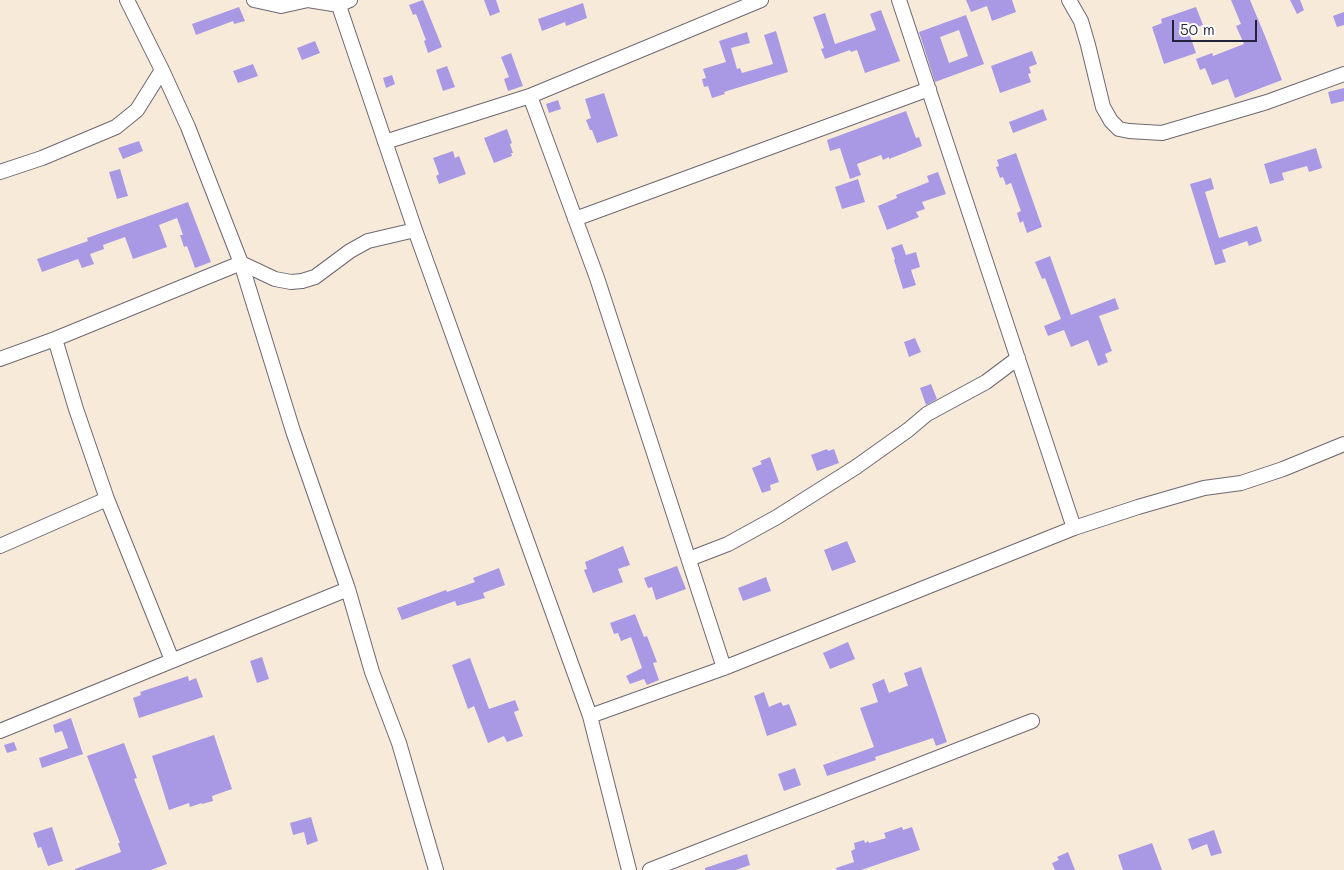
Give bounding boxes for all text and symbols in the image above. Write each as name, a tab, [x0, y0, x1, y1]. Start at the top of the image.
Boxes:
scale bar	[1174, 10, 1259, 42]
text: 50 m	[1180, 19, 1215, 39]

